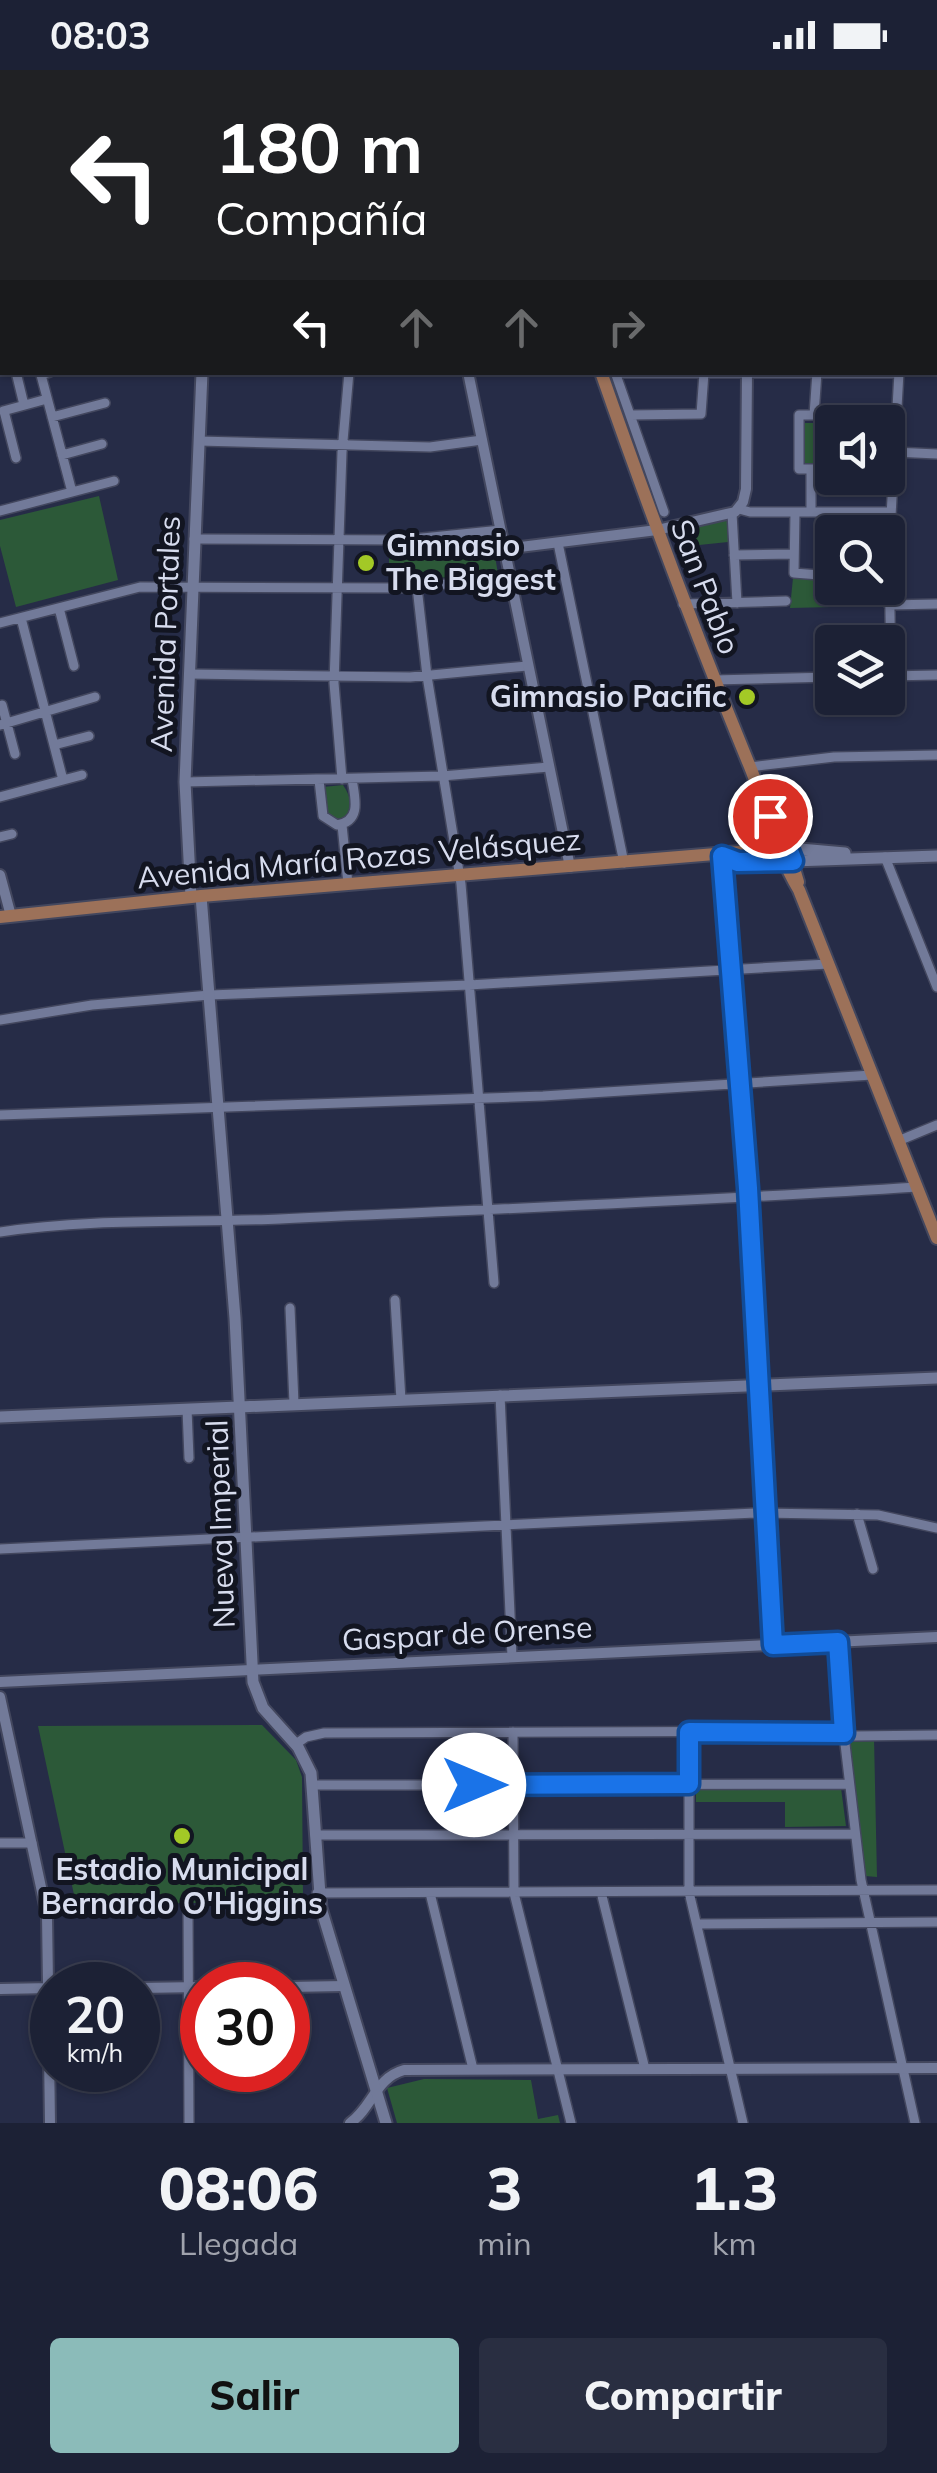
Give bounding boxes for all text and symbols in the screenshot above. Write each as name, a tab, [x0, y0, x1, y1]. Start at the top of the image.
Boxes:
text: 08:03	[50, 11, 151, 59]
text: 180 m	[215, 103, 423, 191]
icon: left	[50, 110, 180, 240]
text: Compañía	[215, 190, 428, 246]
icon: left	[284, 300, 339, 355]
icon: ahead	[389, 300, 444, 355]
icon: ahead	[494, 300, 549, 355]
icon: right	[599, 300, 654, 355]
map controls	[815, 405, 905, 715]
button: sound	[815, 405, 905, 495]
street label: San Pablo	[663, 514, 749, 659]
street label: Avenida Portales	[142, 515, 188, 753]
button: search	[815, 515, 905, 605]
place label: Gimnasio The Biggest	[386, 526, 556, 598]
marker: Gimnasio The Biggest	[355, 552, 377, 574]
button: layers	[815, 625, 905, 715]
place label: Gimnasio Pacific	[490, 677, 727, 715]
marker: Gimnasio Pacific	[736, 686, 758, 708]
pin	[728, 774, 813, 859]
icon: arrive	[743, 789, 798, 844]
street label: Avenida María Rozas Velásquez	[135, 820, 583, 896]
street label: Nueva Imperial	[197, 1419, 243, 1629]
street label: Gaspar de Orense	[341, 1607, 593, 1659]
position arrow	[422, 1733, 526, 1837]
marker: Estadio Municipal Bernardo O'Higgins	[171, 1825, 193, 1847]
place label: Estadio Municipal Bernardo O'Higgins	[41, 1850, 323, 1922]
speed limit sign: 30	[180, 1962, 310, 2092]
text: 20	[65, 1983, 125, 2046]
text: km/h	[67, 2037, 123, 2068]
text: 08:06	[159, 2150, 318, 2225]
text: 3	[487, 2150, 523, 2225]
text: 1.3	[691, 2150, 778, 2225]
text: Llegada	[179, 2223, 298, 2263]
text: min	[477, 2223, 532, 2263]
text: km	[712, 2223, 757, 2263]
button: Salir	[50, 2338, 459, 2453]
button: Compartir	[479, 2338, 887, 2453]

